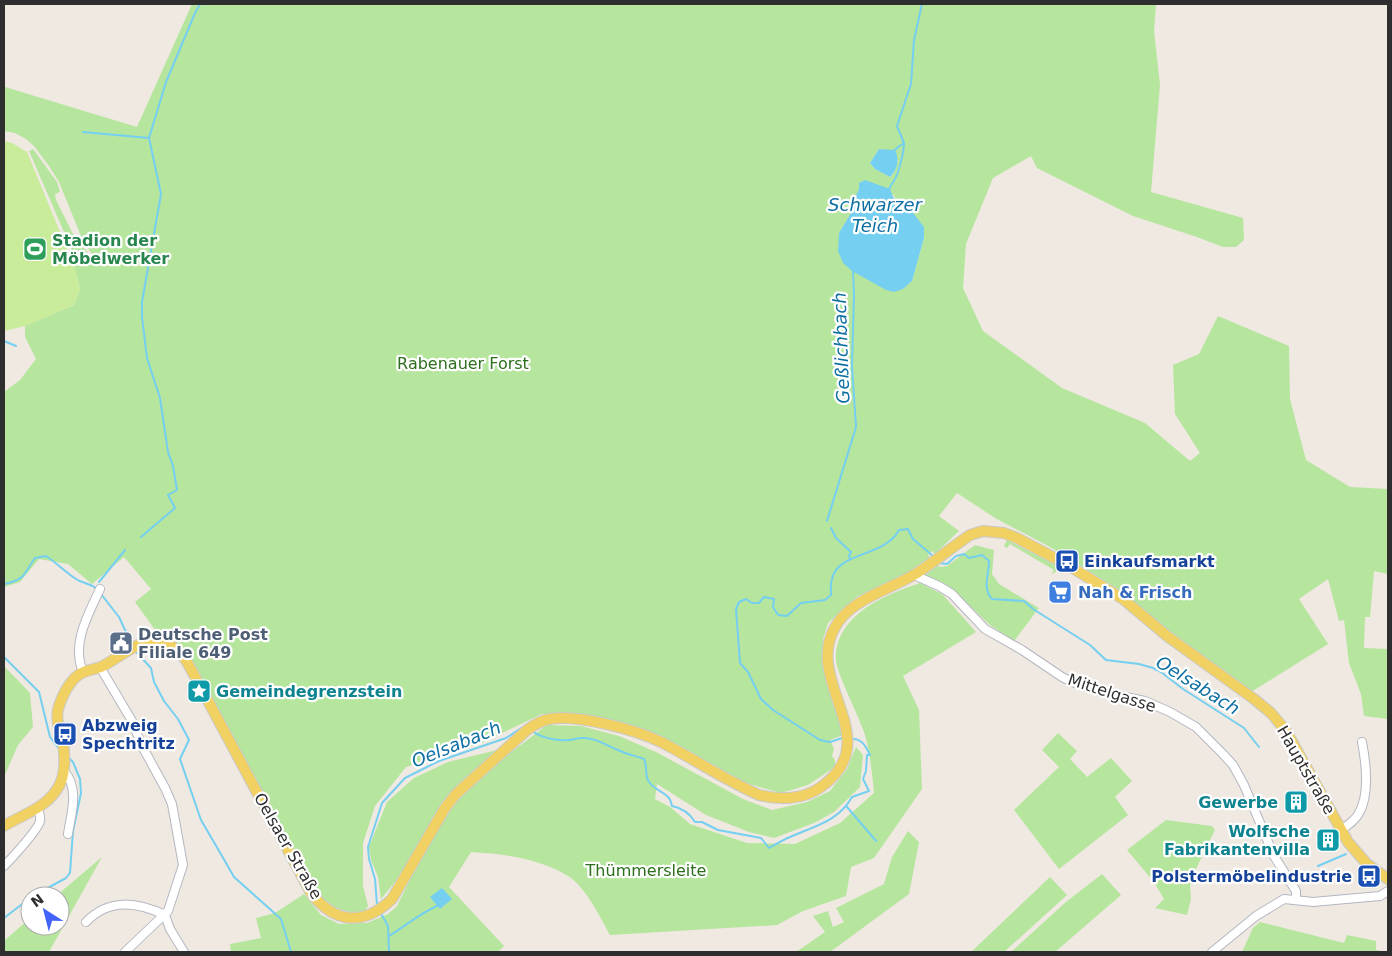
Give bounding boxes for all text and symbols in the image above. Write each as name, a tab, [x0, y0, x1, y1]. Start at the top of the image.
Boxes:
water label: Schwarzer Teich	[828, 194, 923, 236]
place label: Stadion der Möbelwerker	[52, 231, 169, 268]
sports icon: Stadion der Möbelwerker	[22, 236, 48, 262]
water label: Geßlichbach	[829, 292, 853, 404]
park label: Rabenauer Forst	[397, 354, 529, 373]
bus stop icon: Einkaufsmarkt	[1054, 548, 1080, 574]
place label: Einkaufsmarkt	[1084, 552, 1215, 571]
supermarket icon: Nah & Frisch	[1047, 579, 1073, 605]
place label: Nah & Frisch	[1078, 583, 1192, 602]
place label: Deutsche Post Filiale 649	[138, 625, 268, 662]
public building icon: Deutsche Post Filiale 649	[108, 630, 134, 656]
water label: Oelsabach	[1152, 651, 1244, 719]
street label: Mittelgasse	[1066, 670, 1158, 716]
place icon: Gemeindegrenzstein	[186, 678, 212, 704]
place label: Gemeindegrenzstein	[216, 682, 402, 701]
place label: Abzweig Spechtritz	[82, 716, 175, 753]
water label: Oelsabach	[408, 717, 504, 771]
bus stop icon: Abzweig Spechtritz	[52, 721, 78, 747]
street label: Hauptstraße	[1273, 722, 1339, 818]
building icon: Gewerbe	[1283, 789, 1309, 815]
street label: Oelsaer Straße	[250, 790, 326, 902]
place label: Gewerbe	[1198, 793, 1278, 812]
place label: Wolfsche Fabrikantenvilla	[1164, 822, 1310, 859]
building icon: Wolfsche Fabrikantenvilla	[1315, 827, 1341, 853]
park label: Thümmersleite	[585, 861, 706, 880]
bus stop icon: Polstermöbelindustrie	[1356, 863, 1382, 889]
place label: Polstermöbelindustrie	[1151, 867, 1352, 886]
north arrow	[20, 886, 70, 936]
text: N	[28, 891, 47, 910]

